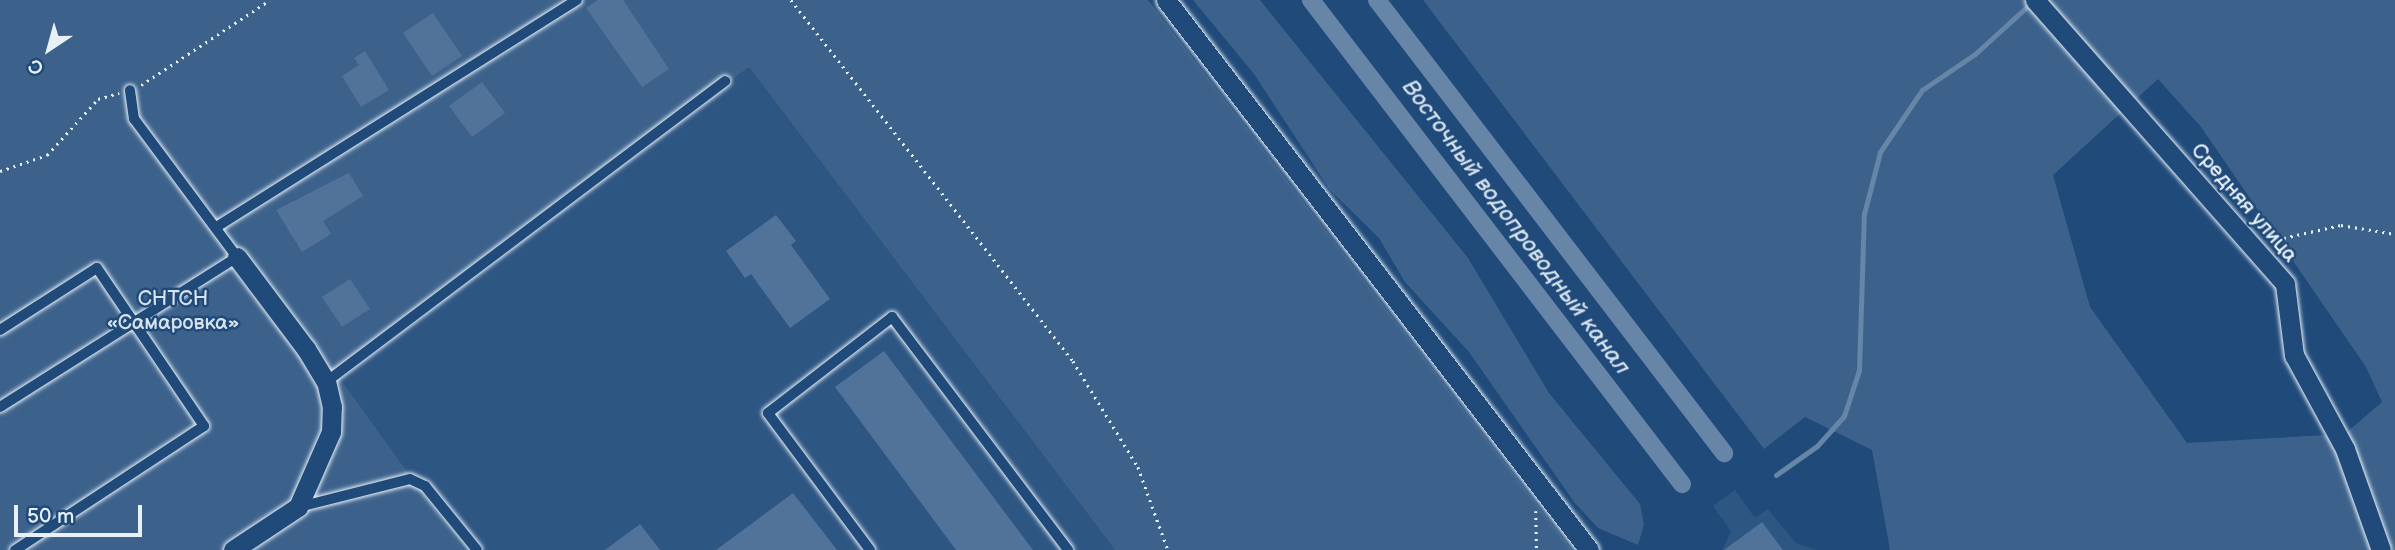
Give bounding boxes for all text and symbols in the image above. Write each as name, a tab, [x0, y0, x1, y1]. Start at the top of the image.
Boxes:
north arrow	[14, 14, 84, 84]
text: С	[24, 53, 48, 80]
water label: Восточный водопроводный канал	[1396, 74, 1636, 380]
street label: Средняя улица	[2185, 138, 2303, 268]
park label: СНТСН «Самаровка»	[107, 286, 239, 336]
scale bar	[18, 490, 145, 534]
text: 50 m	[27, 504, 74, 529]

